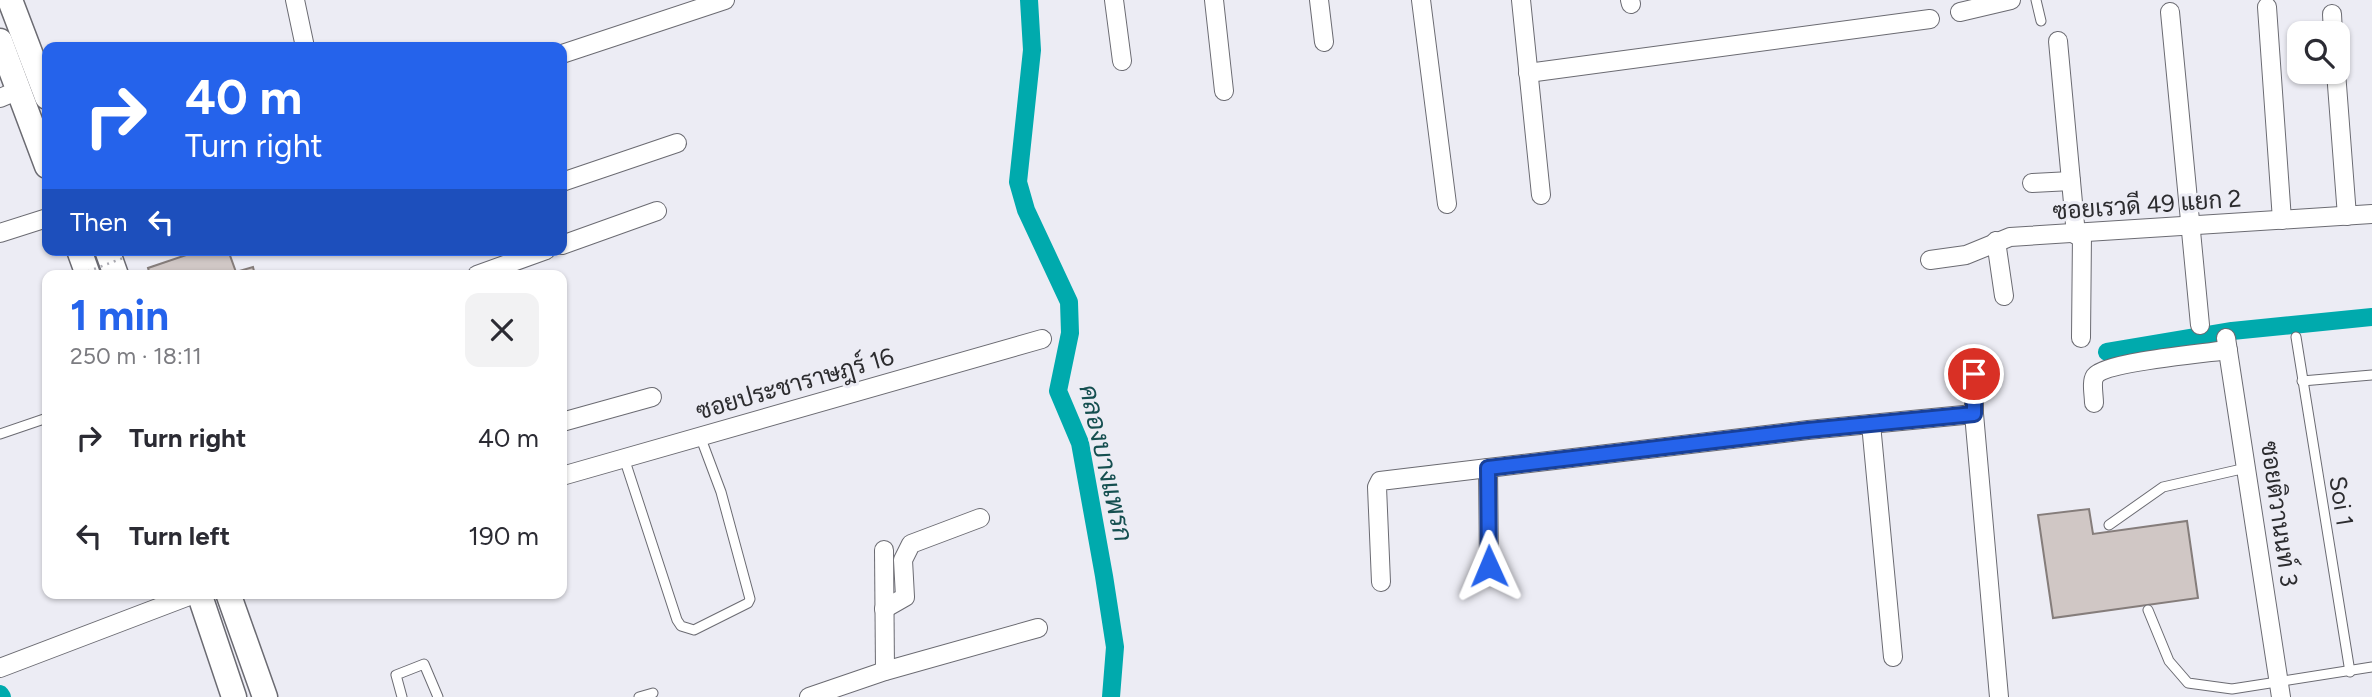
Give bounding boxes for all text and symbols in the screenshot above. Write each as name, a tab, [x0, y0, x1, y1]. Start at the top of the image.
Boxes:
map controls	[2287, 21, 2350, 84]
button: search	[2287, 21, 2350, 84]
text: 40 m	[185, 67, 302, 126]
icon: right	[70, 70, 161, 161]
text: Turn right	[185, 127, 323, 165]
street label: ซอยเรวดี 49 แยก 2	[2052, 183, 2242, 226]
icon: left	[142, 203, 180, 241]
text: Then	[70, 206, 128, 238]
text: 1 min	[70, 290, 169, 341]
button: close	[465, 293, 539, 367]
street label: ซอยประชาราษฎร์ 16	[692, 340, 898, 428]
text: 250 m · 18:11	[70, 342, 202, 370]
pin	[1944, 344, 2004, 404]
icon: arrive	[1955, 355, 1993, 393]
water label: คลองบางแพรก	[1072, 381, 1140, 545]
icon: right	[70, 419, 108, 457]
text: Turn right	[129, 422, 246, 454]
text: 40 m	[478, 422, 539, 454]
street label: ซอยติวานนท์ 3	[2255, 439, 2305, 588]
street label: Soi 1	[2323, 474, 2360, 528]
icon: left	[70, 517, 108, 555]
text: Turn left	[129, 520, 230, 552]
text: 190 m	[468, 520, 539, 552]
position arrow	[1452, 529, 1526, 603]

